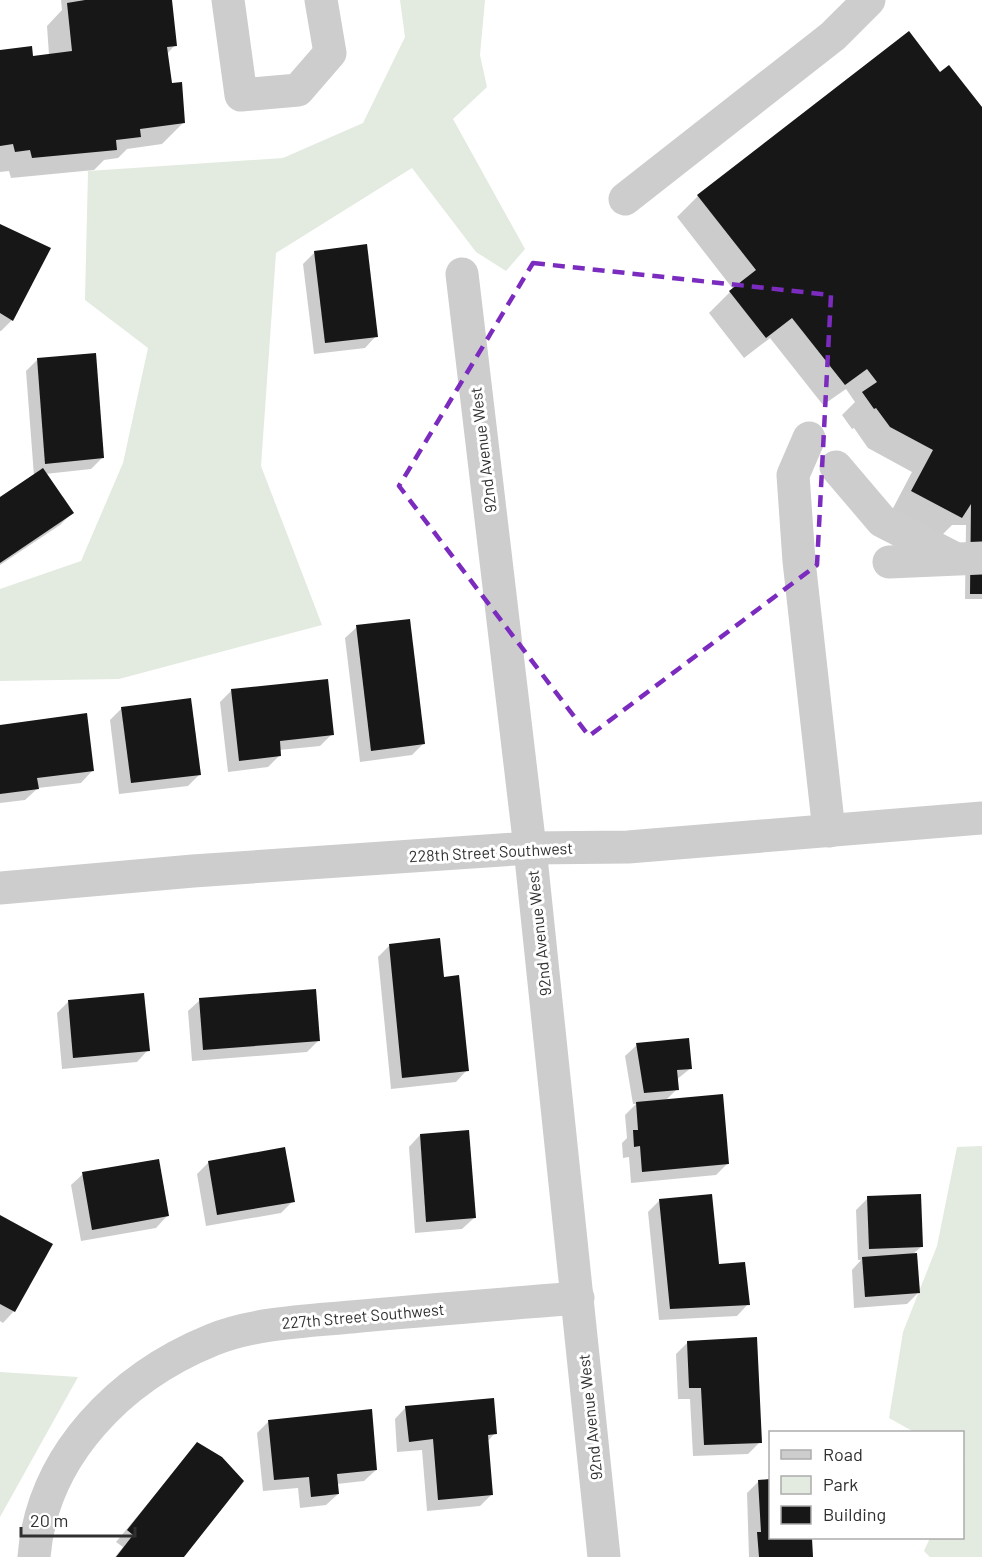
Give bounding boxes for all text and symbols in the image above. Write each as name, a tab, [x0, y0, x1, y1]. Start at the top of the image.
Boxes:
street label: 92nd Avenue West	[465, 386, 500, 514]
street label: 228th Street Southwest	[409, 838, 573, 865]
street label: 92nd Avenue West	[522, 869, 555, 997]
street label: 227th Street Southwest	[281, 1299, 445, 1332]
street label: 92nd Avenue West	[573, 1353, 606, 1481]
legend	[769, 1431, 964, 1539]
text: Road	[823, 1443, 863, 1465]
text: Park	[823, 1473, 858, 1495]
scale bar	[21, 1500, 135, 1538]
text: Building	[823, 1503, 886, 1525]
text: 20 m	[30, 1509, 68, 1531]

